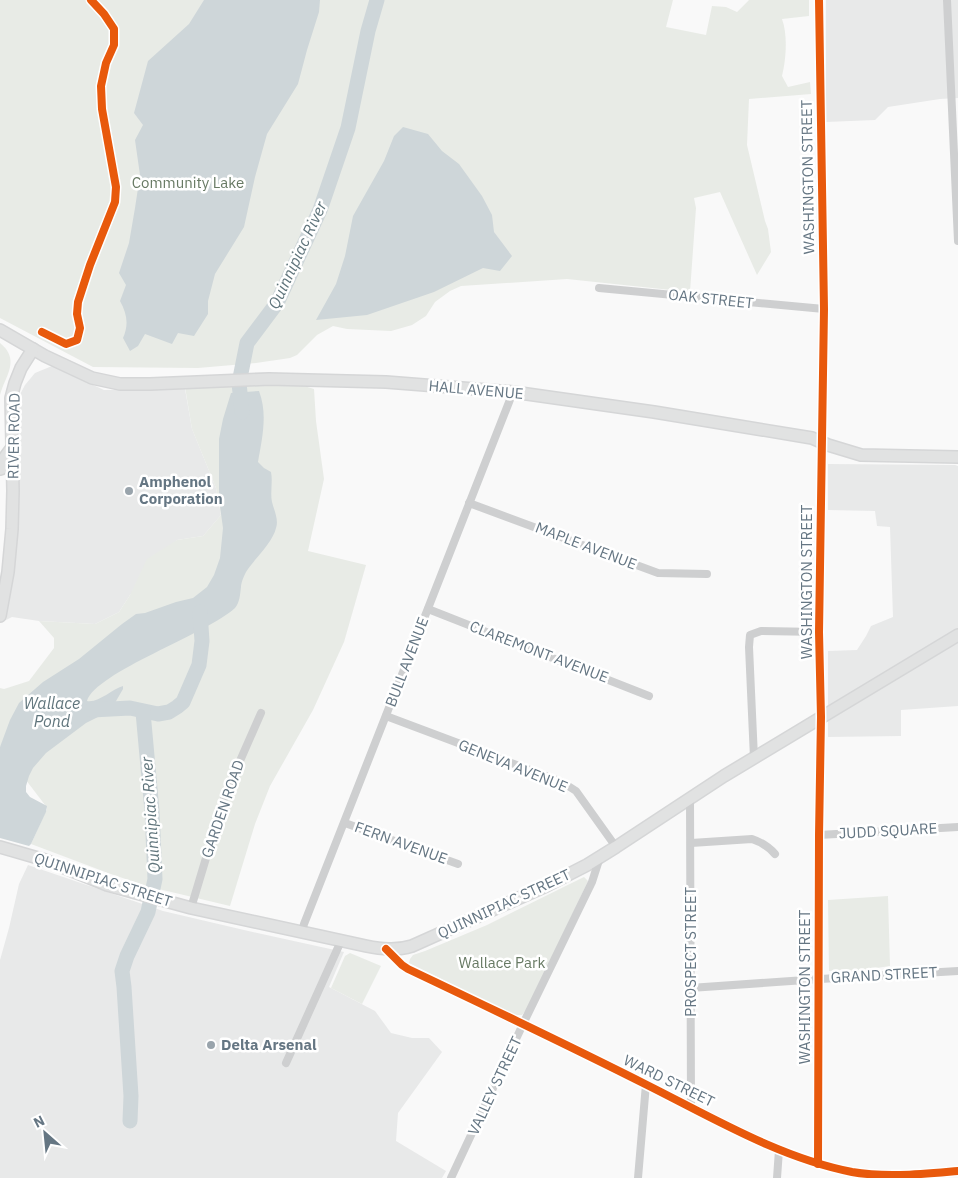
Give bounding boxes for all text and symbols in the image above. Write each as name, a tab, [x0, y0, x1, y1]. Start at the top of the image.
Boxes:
street label: WASHINGTON STREET	[797, 99, 818, 254]
park label: Community Lake	[132, 173, 244, 192]
water label: Quinnipiac River	[263, 197, 331, 312]
street label: OAK STREET	[667, 285, 755, 312]
street label: HALL AVENUE	[428, 376, 524, 403]
street label: RIVER ROAD	[3, 393, 24, 479]
place label: Amphenol Corporation	[139, 472, 223, 508]
marker: Amphenol Corporation	[123, 485, 135, 497]
street label: WASHINGTON STREET	[797, 504, 816, 659]
street label: MAPLE AVENUE	[533, 517, 640, 574]
street label: BULL AVENUE	[381, 614, 432, 710]
street label: CLAREMONT AVENUE	[467, 616, 611, 687]
water label: Wallace Pond	[24, 693, 80, 731]
street label: GENEVA AVENUE	[456, 735, 571, 796]
water label: Quinnipiac River	[136, 755, 164, 874]
street label: GARDEN ROAD	[197, 757, 248, 860]
street label: FERN AVENUE	[352, 817, 450, 868]
street label: JUDD SQUARE	[838, 818, 938, 843]
street label: QUINNIPIAC STREET	[32, 848, 175, 911]
street label: QUINNIPIAC STREET	[434, 864, 573, 943]
street label: PROSPECT STREET	[681, 887, 700, 1017]
street label: WASHINGTON STREET	[795, 909, 814, 1064]
park label: Wallace Park	[459, 953, 546, 972]
street label: GRAND STREET	[830, 962, 938, 987]
street label: VALLEY STREET	[463, 1033, 526, 1138]
place label: Delta Arsenal	[221, 1035, 317, 1054]
marker: Delta Arsenal	[205, 1039, 217, 1051]
street label: WARD STREET	[621, 1050, 718, 1111]
north arrow	[20, 1108, 70, 1158]
text: N	[30, 1111, 48, 1132]

